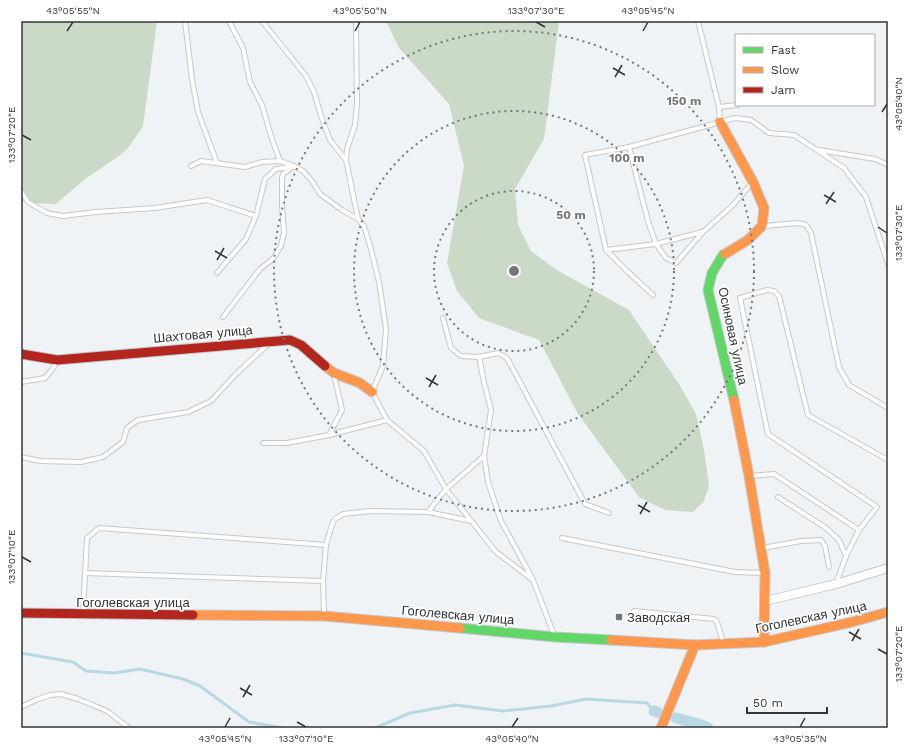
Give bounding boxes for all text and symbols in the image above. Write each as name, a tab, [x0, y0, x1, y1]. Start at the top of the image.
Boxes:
text: 43°05'55"N	[46, 5, 100, 16]
text: 43°05'50"N	[333, 5, 387, 16]
text: 133°07'30"E	[508, 5, 564, 16]
text: 43°05'45"N	[621, 5, 675, 16]
legend	[735, 34, 875, 106]
text: Fast	[771, 43, 796, 57]
text: Slow	[771, 63, 799, 77]
text: 43°05'40"N	[893, 77, 904, 131]
text: Jam	[771, 83, 796, 97]
text: 150 m	[667, 94, 701, 108]
text: 133°07'20"E	[6, 107, 17, 163]
text: 100 m	[609, 151, 645, 165]
text: 133°07'30"E	[893, 205, 904, 261]
text: 50 m	[556, 208, 586, 222]
centre of rings	[507, 264, 521, 278]
street label: Осиновая улица	[715, 286, 751, 387]
street label: Шахтовая улица	[153, 322, 254, 346]
text: 133°07'10"E	[6, 530, 17, 584]
street label: Гоголевская улица	[76, 595, 190, 610]
street label: Гоголевская улица	[754, 598, 869, 636]
street label: Гоголевская улица	[401, 603, 516, 627]
place label: Заводская	[627, 610, 690, 625]
marker: Заводская	[614, 612, 624, 622]
text: 133°07'20"E	[893, 626, 904, 682]
scale bar	[747, 689, 827, 715]
text: 50 m	[753, 696, 783, 710]
text: 43°05'45"N	[198, 733, 252, 744]
text: 133°07'10"E	[279, 733, 333, 744]
text: 43°05'40"N	[485, 733, 539, 744]
text: 43°05'35"N	[773, 733, 827, 744]

